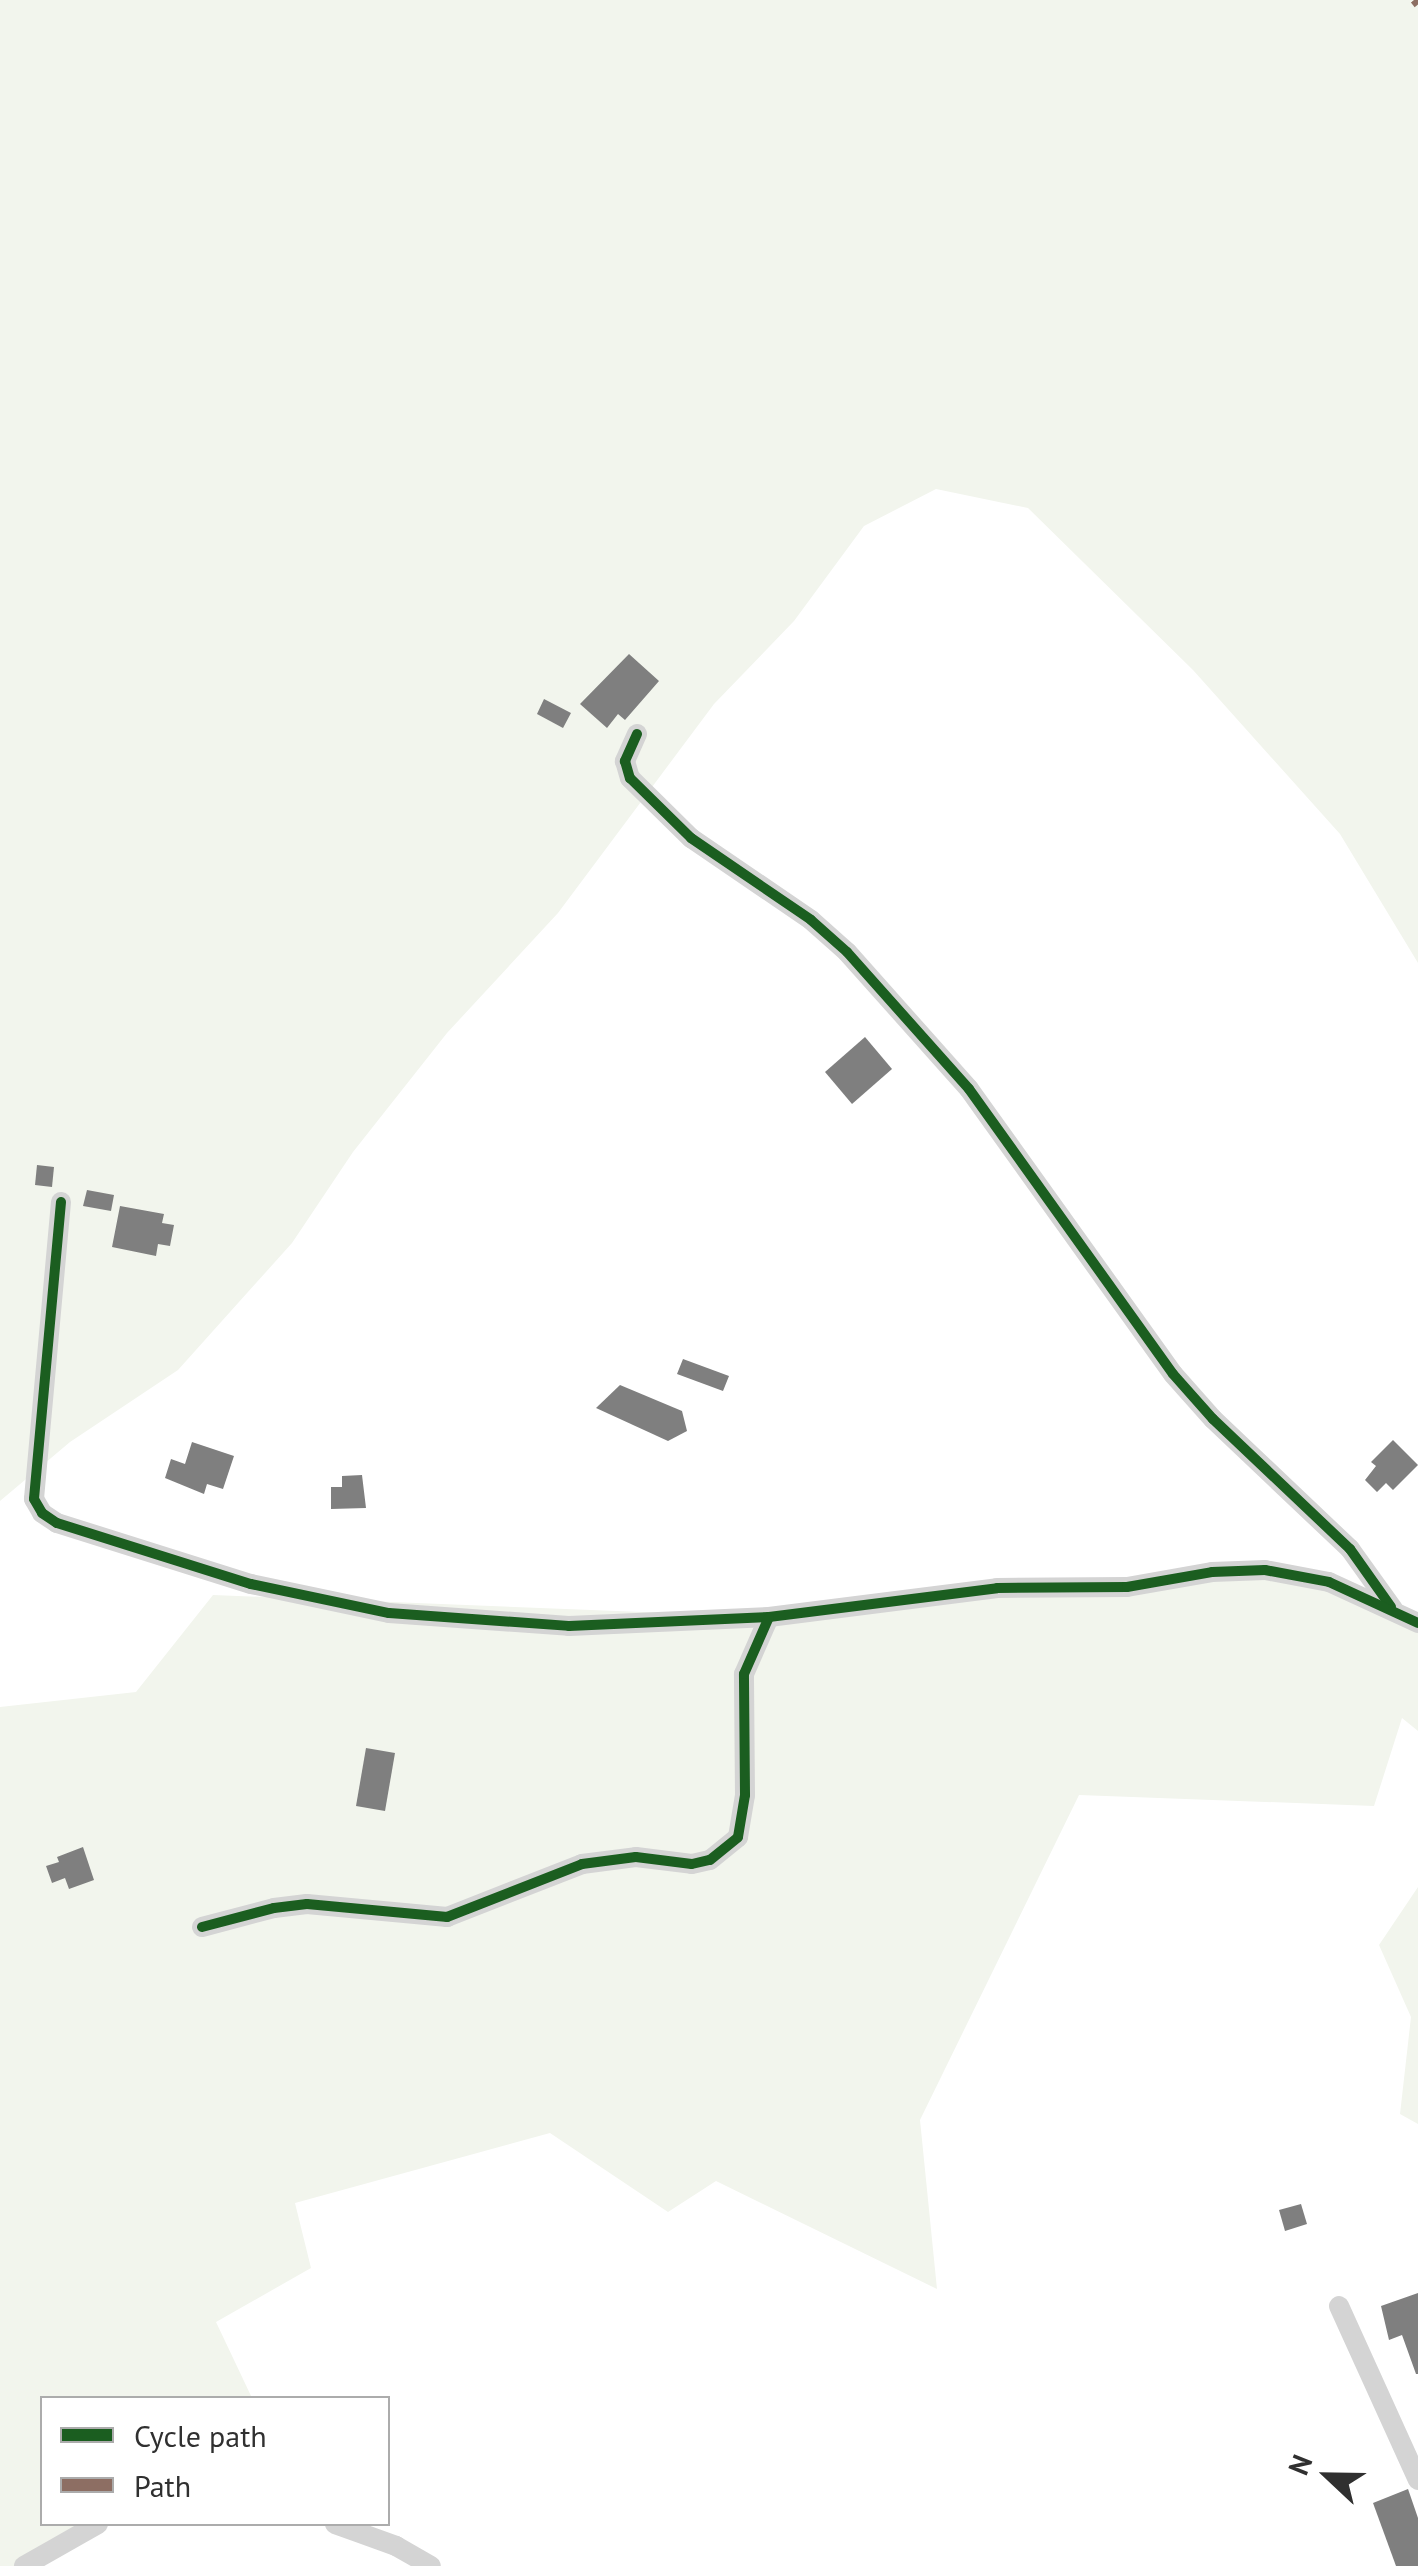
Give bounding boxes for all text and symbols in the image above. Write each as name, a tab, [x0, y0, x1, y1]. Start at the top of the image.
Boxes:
legend	[40, 2396, 390, 2526]
text: Cycle path	[134, 2416, 267, 2455]
north arrow	[1278, 2426, 1378, 2526]
text: N	[1279, 2449, 1320, 2480]
text: Path	[134, 2466, 191, 2505]

